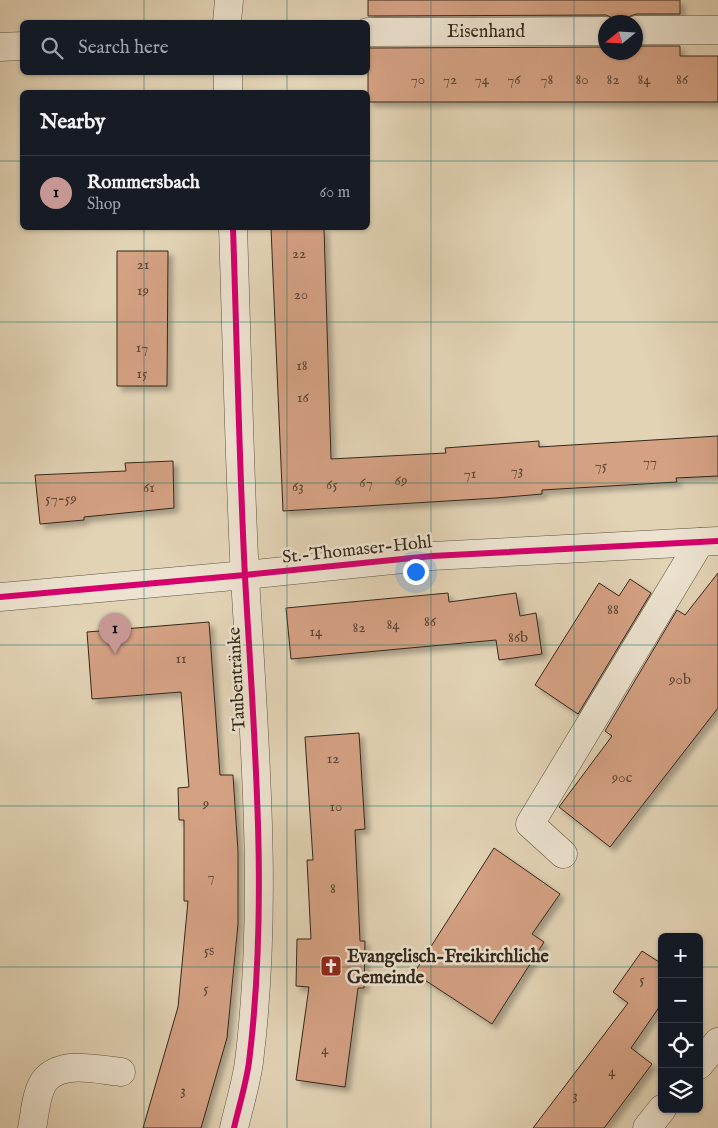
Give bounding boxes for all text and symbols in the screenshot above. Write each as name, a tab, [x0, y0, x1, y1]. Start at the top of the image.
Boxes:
north arrow	[598, 15, 643, 60]
search box	[20, 20, 370, 75]
street label: Eisenhand	[447, 21, 525, 44]
icon: search	[38, 34, 66, 62]
text: Search here	[78, 36, 169, 60]
house number: 70	[411, 70, 425, 89]
house number: 72	[443, 70, 457, 89]
house number: 74	[475, 70, 490, 89]
house number: 76	[507, 70, 521, 89]
house number: 78	[541, 70, 554, 89]
house number: 80	[575, 70, 589, 89]
house number: 82	[607, 70, 619, 89]
house number: 84	[637, 70, 651, 89]
house number: 86	[676, 70, 689, 89]
text: Nearby	[40, 109, 105, 136]
text: Rommersbach	[87, 171, 200, 195]
text: 1	[53, 183, 59, 203]
text: 60 m	[320, 183, 350, 203]
text: Shop	[87, 195, 121, 215]
house number: 22	[292, 244, 306, 263]
house number: 21	[137, 255, 149, 274]
house number: 19	[137, 281, 149, 300]
house number: 20	[294, 285, 308, 304]
house number: 17	[136, 338, 148, 357]
house number: 18	[296, 356, 308, 375]
house number: 15	[136, 364, 148, 383]
house number: 16	[297, 388, 310, 407]
house number: 77	[643, 452, 657, 471]
house number: 75	[595, 456, 608, 475]
house number: 73	[511, 461, 523, 480]
house number: 71	[464, 464, 476, 483]
house number: 69	[395, 471, 407, 490]
house number: 67	[359, 473, 373, 492]
house number: 65	[326, 475, 338, 494]
house number: 63	[292, 477, 304, 496]
house number: 61	[143, 478, 155, 497]
house number: 57-59	[45, 489, 77, 508]
street label: St.-Thomaser-Hohl	[281, 531, 433, 570]
your location	[403, 559, 429, 585]
house number: 88	[607, 600, 619, 619]
house number: 86	[424, 612, 437, 631]
pin: 1	[99, 613, 131, 654]
house number: 84	[386, 615, 400, 634]
house number: 82	[353, 618, 365, 637]
house number: 14	[310, 622, 323, 641]
street label: Taubentränke	[223, 626, 252, 732]
house number: 86b	[508, 628, 528, 647]
house number: 11	[175, 649, 187, 668]
house number: 90b	[668, 670, 691, 689]
house number: 12	[327, 749, 339, 768]
house number: 90c	[611, 768, 632, 787]
house number: 9	[202, 794, 209, 813]
house number: 10	[330, 797, 342, 816]
house number: 7	[207, 867, 215, 886]
house number: 8	[330, 879, 336, 898]
map controls	[658, 933, 703, 1113]
button: +	[658, 933, 703, 978]
house number: 5s	[204, 941, 214, 960]
place label: Evangelisch-Freikirchliche Gemeinde	[347, 946, 550, 990]
church icon: Evangelisch-Freikirchliche Gemeinde	[319, 954, 343, 978]
house number: 5	[639, 970, 645, 989]
button: −	[658, 978, 703, 1023]
house number: 5	[203, 979, 209, 998]
button: locate	[658, 1023, 703, 1068]
house number: 4	[321, 1040, 329, 1059]
house number: 4	[608, 1062, 616, 1081]
button: layers	[658, 1068, 703, 1113]
house number: 3	[180, 1081, 186, 1100]
house number: 3	[572, 1086, 578, 1105]

